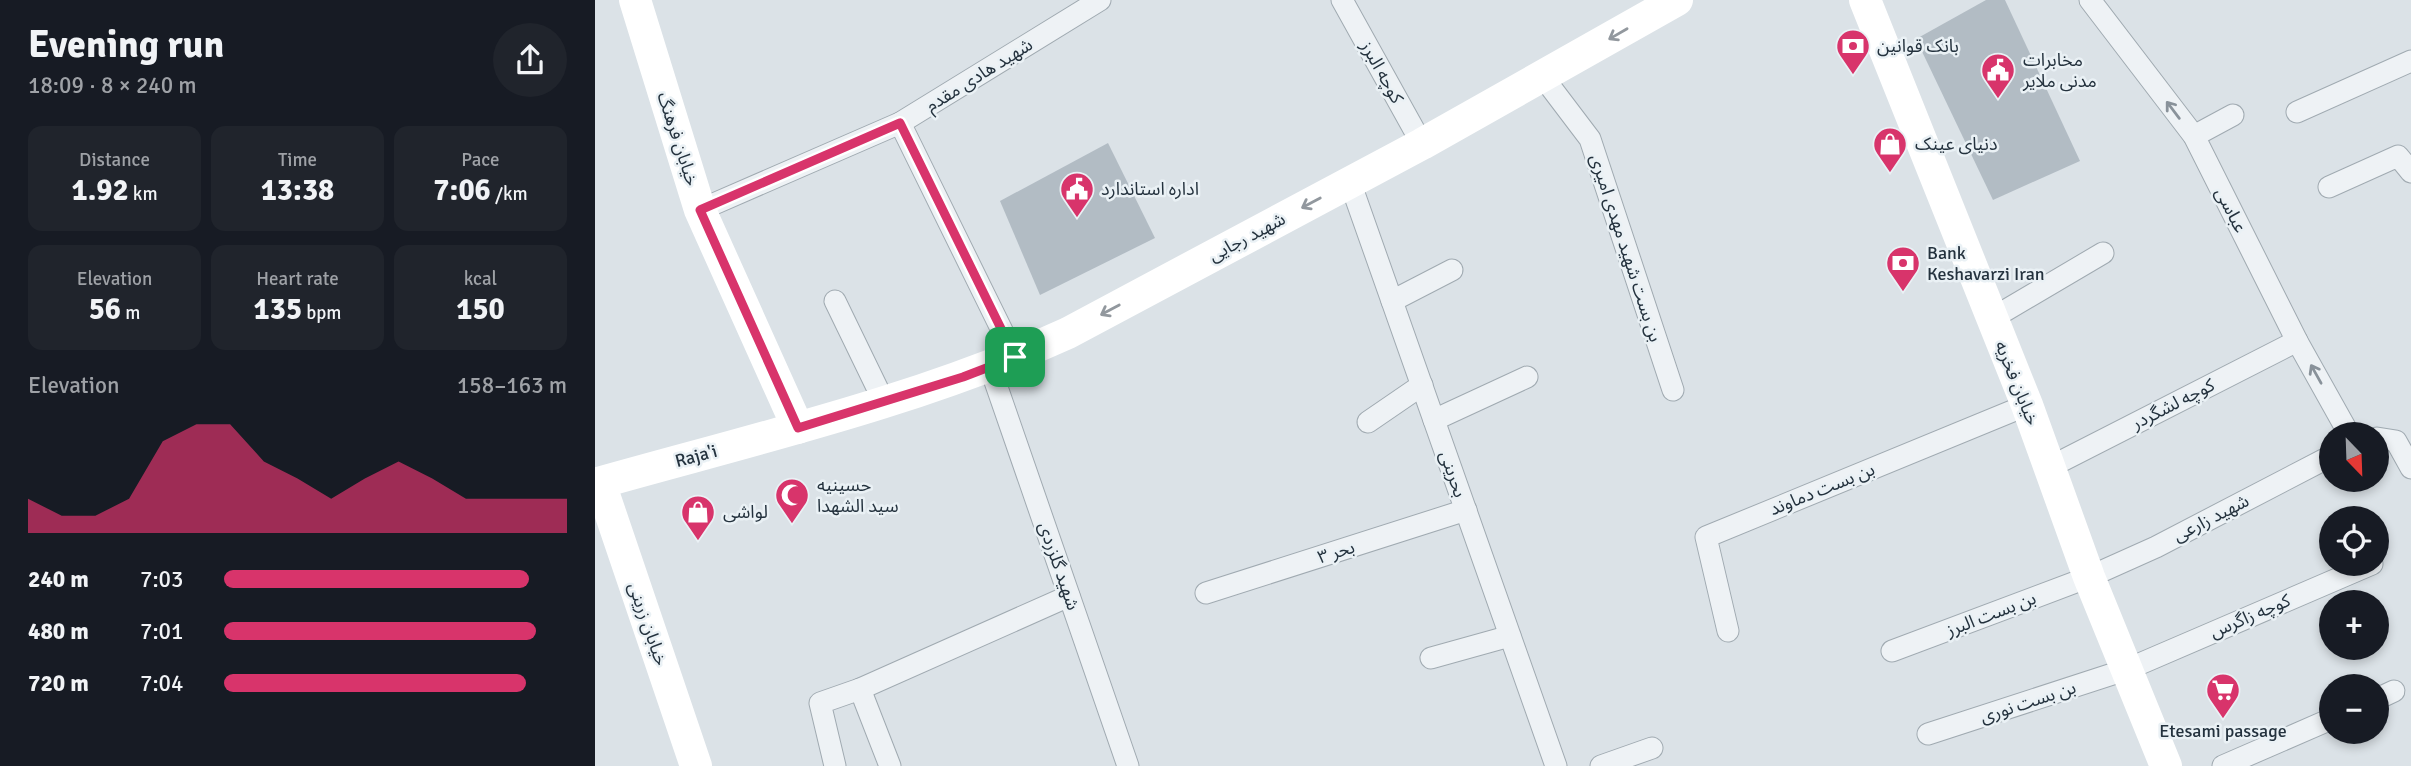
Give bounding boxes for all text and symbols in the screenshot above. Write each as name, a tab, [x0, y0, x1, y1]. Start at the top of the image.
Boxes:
text: Evening run	[28, 21, 224, 68]
button: share	[493, 23, 567, 97]
one-way arrow	[1608, 27, 1628, 41]
bank icon: بانک قوانین	[1834, 27, 1872, 76]
street label: شهید هادی مقدم	[921, 33, 1038, 119]
place label: بانک قوانین	[1877, 35, 1959, 57]
street label: کوچه البرز	[1355, 36, 1408, 108]
place label: مخابرات مدنی ملایر	[2022, 49, 2097, 92]
public building icon: مخابرات مدنی ملایر	[1979, 51, 2017, 100]
text: 18:09 · 8 × 240 m	[28, 71, 197, 100]
street label: خیابان فرهنگ	[652, 89, 704, 189]
one-way arrow	[2166, 101, 2181, 119]
shop icon: دنیای عینک	[1871, 125, 1909, 174]
place label: دنیای عینک	[1915, 133, 1998, 155]
text: Distance	[79, 148, 150, 172]
text: Time	[278, 148, 317, 172]
text: Pace	[461, 148, 500, 172]
street label: بن بست شهید مهدی امیری	[1585, 151, 1667, 345]
public building icon: اداره استاندارد	[1058, 170, 1096, 219]
text: 1.92	[71, 172, 129, 209]
text: 13:38	[261, 172, 334, 209]
text: 7:06	[433, 172, 491, 209]
place label: اداره استاندارد	[1101, 178, 1199, 200]
text: km	[129, 182, 158, 206]
text: /km	[491, 182, 528, 206]
street label: عباسی	[2210, 184, 2252, 236]
one-way arrow	[1301, 196, 1322, 210]
street label: شهید رجایی	[1205, 208, 1289, 266]
place label: Bank Keshavarzi Iran	[1927, 242, 2045, 285]
bank icon: Bank Keshavarzi Iran	[1884, 244, 1922, 293]
text: Elevation	[77, 267, 152, 291]
text: Heart rate	[256, 267, 339, 291]
text: kcal	[464, 267, 497, 291]
text: 56	[89, 291, 121, 328]
text: 135	[253, 291, 302, 328]
text: 150	[456, 291, 505, 328]
text: m	[121, 301, 140, 325]
text: bpm	[302, 301, 342, 325]
one-way arrow	[1101, 303, 1121, 317]
pin	[985, 327, 1045, 387]
icon: arrive	[996, 338, 1034, 376]
street label: خیابان فخریه	[1990, 338, 2044, 428]
one-way arrow	[2309, 365, 2323, 385]
text: Elevation	[28, 371, 120, 400]
text: 158–163 m	[457, 371, 567, 400]
street label: کوچه لشگردر	[2127, 373, 2219, 435]
north arrow	[2319, 422, 2389, 492]
map controls	[2319, 422, 2389, 744]
street label: Raja'i	[673, 440, 719, 472]
street label: بحرینی	[1435, 448, 1471, 500]
street label: بن بست دماوند	[1766, 458, 1878, 520]
place label: حسینیه سید الشهدا	[817, 474, 899, 517]
mosque icon: حسینیه سید الشهدا	[773, 476, 811, 525]
street label: شهید زارعی	[2169, 489, 2253, 547]
shop icon: لواشی	[679, 493, 717, 542]
place label: لواشی	[723, 501, 768, 523]
button: locate	[2319, 506, 2389, 576]
street label: شهید گلزردی	[1034, 519, 1084, 613]
street label: بحر ۳	[1315, 536, 1357, 568]
text: 240 m	[28, 565, 89, 594]
text: 7:03	[140, 565, 183, 594]
street label: خیابان زرینی	[624, 580, 672, 668]
street label: بن بست البرز	[1942, 587, 2039, 642]
street label: کوچه زاگرس	[2206, 589, 2294, 643]
button: +	[2319, 590, 2389, 660]
text: 480 m	[28, 617, 89, 646]
text: 7:01	[140, 617, 183, 646]
text: 720 m	[28, 669, 89, 698]
text: 7:04	[140, 669, 183, 698]
supermarket icon: Etesami passage	[2204, 671, 2242, 720]
button: −	[2319, 674, 2389, 744]
street label: بن بست نوری	[1977, 676, 2079, 728]
place label: Etesami passage	[2159, 720, 2287, 742]

